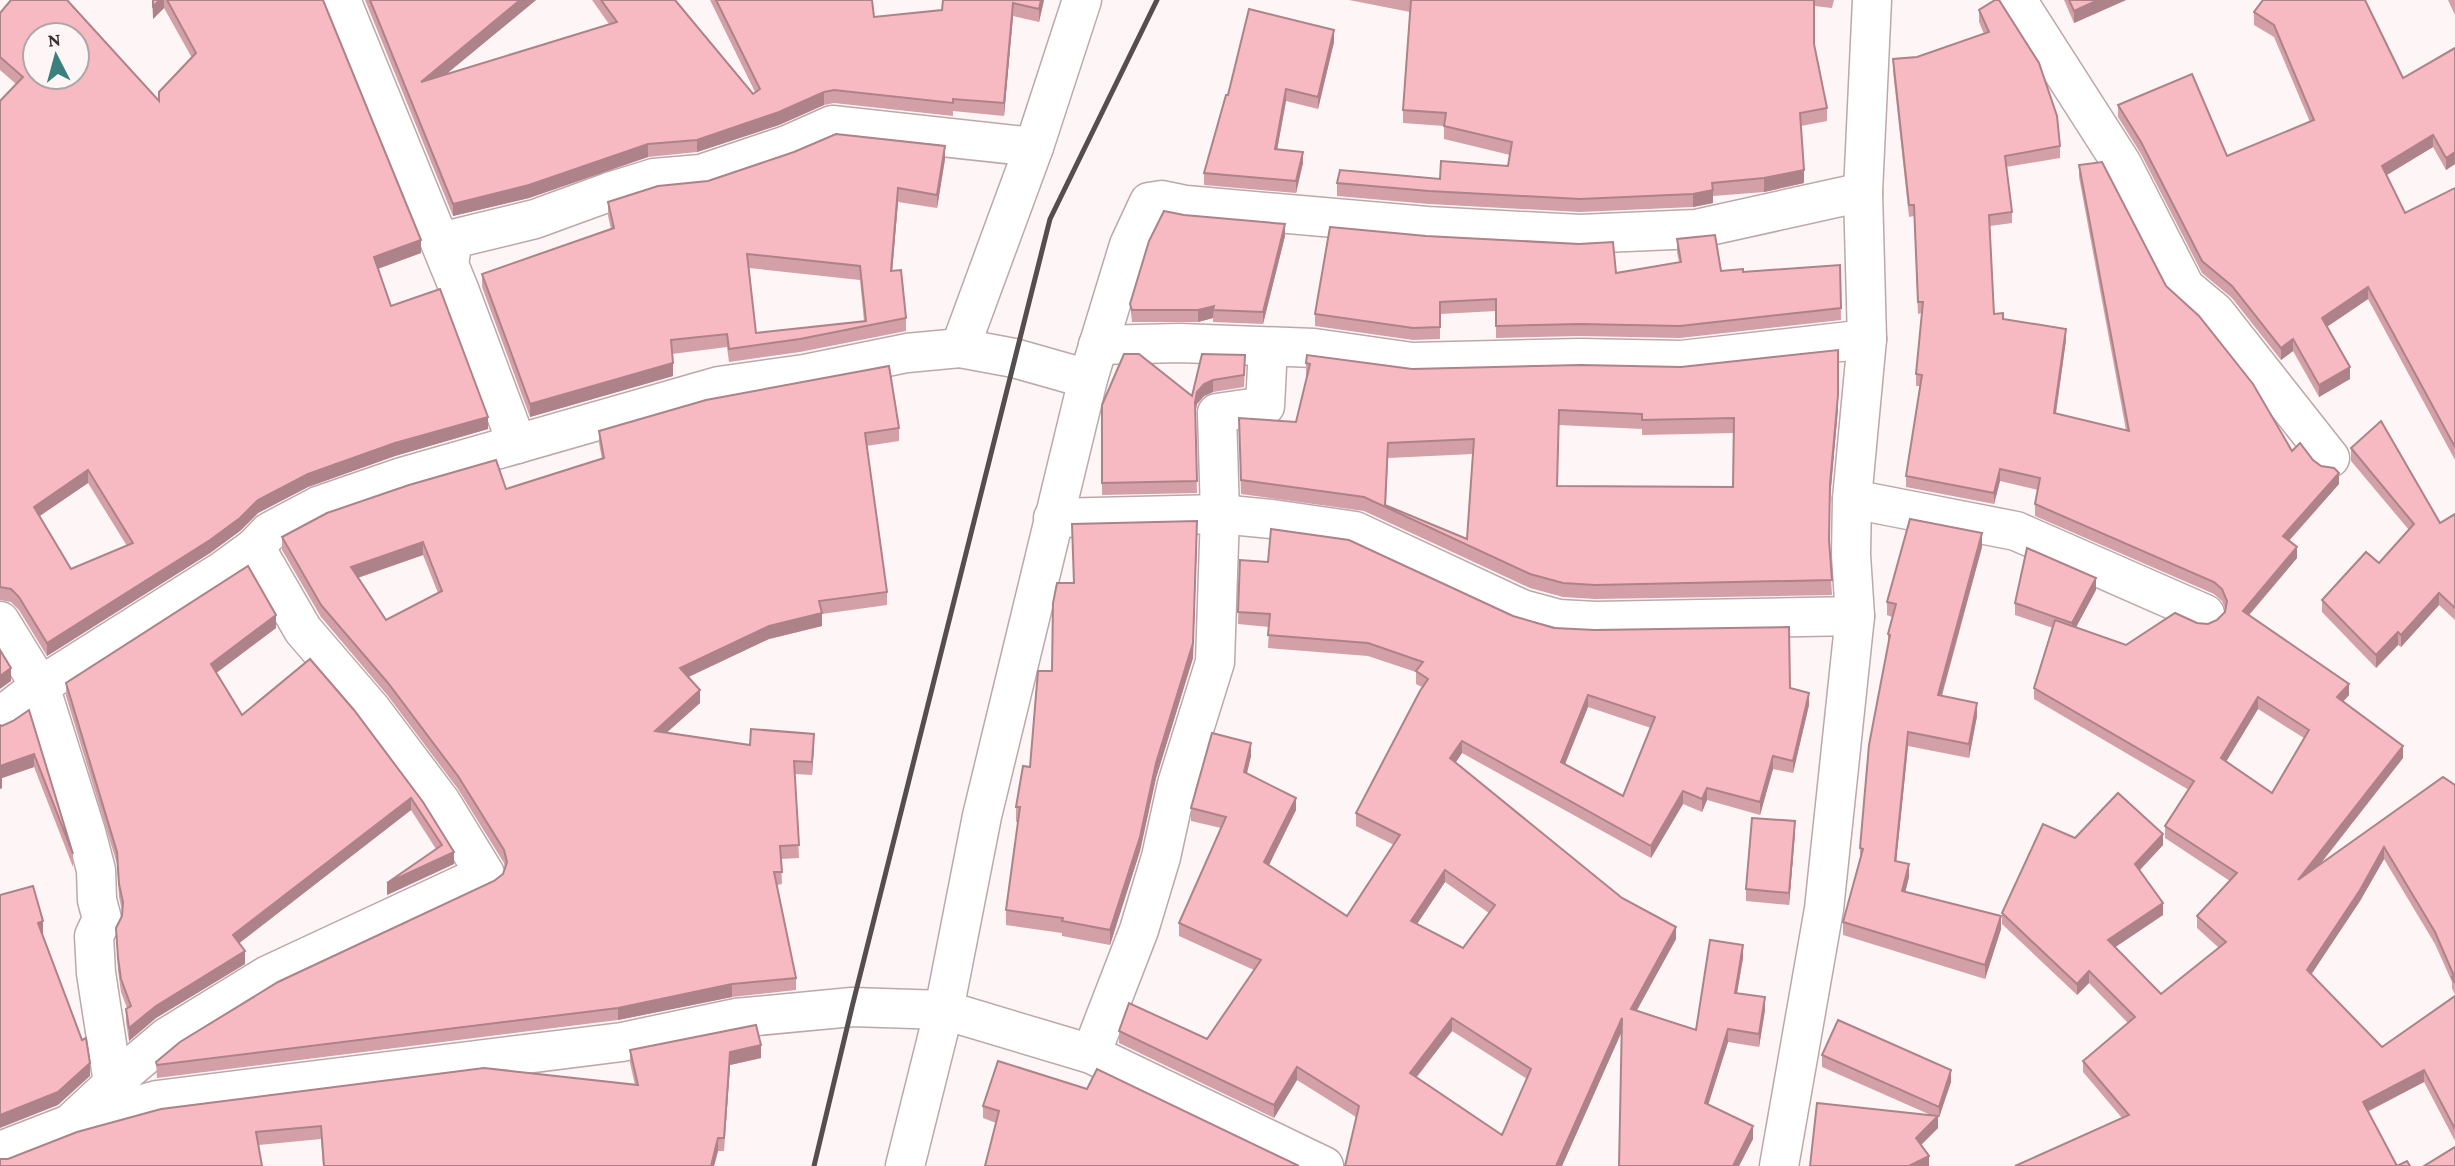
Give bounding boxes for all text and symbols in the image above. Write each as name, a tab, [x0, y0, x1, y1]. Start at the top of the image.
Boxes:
north arrow	[21, 21, 91, 91]
text: N	[47, 28, 62, 51]

